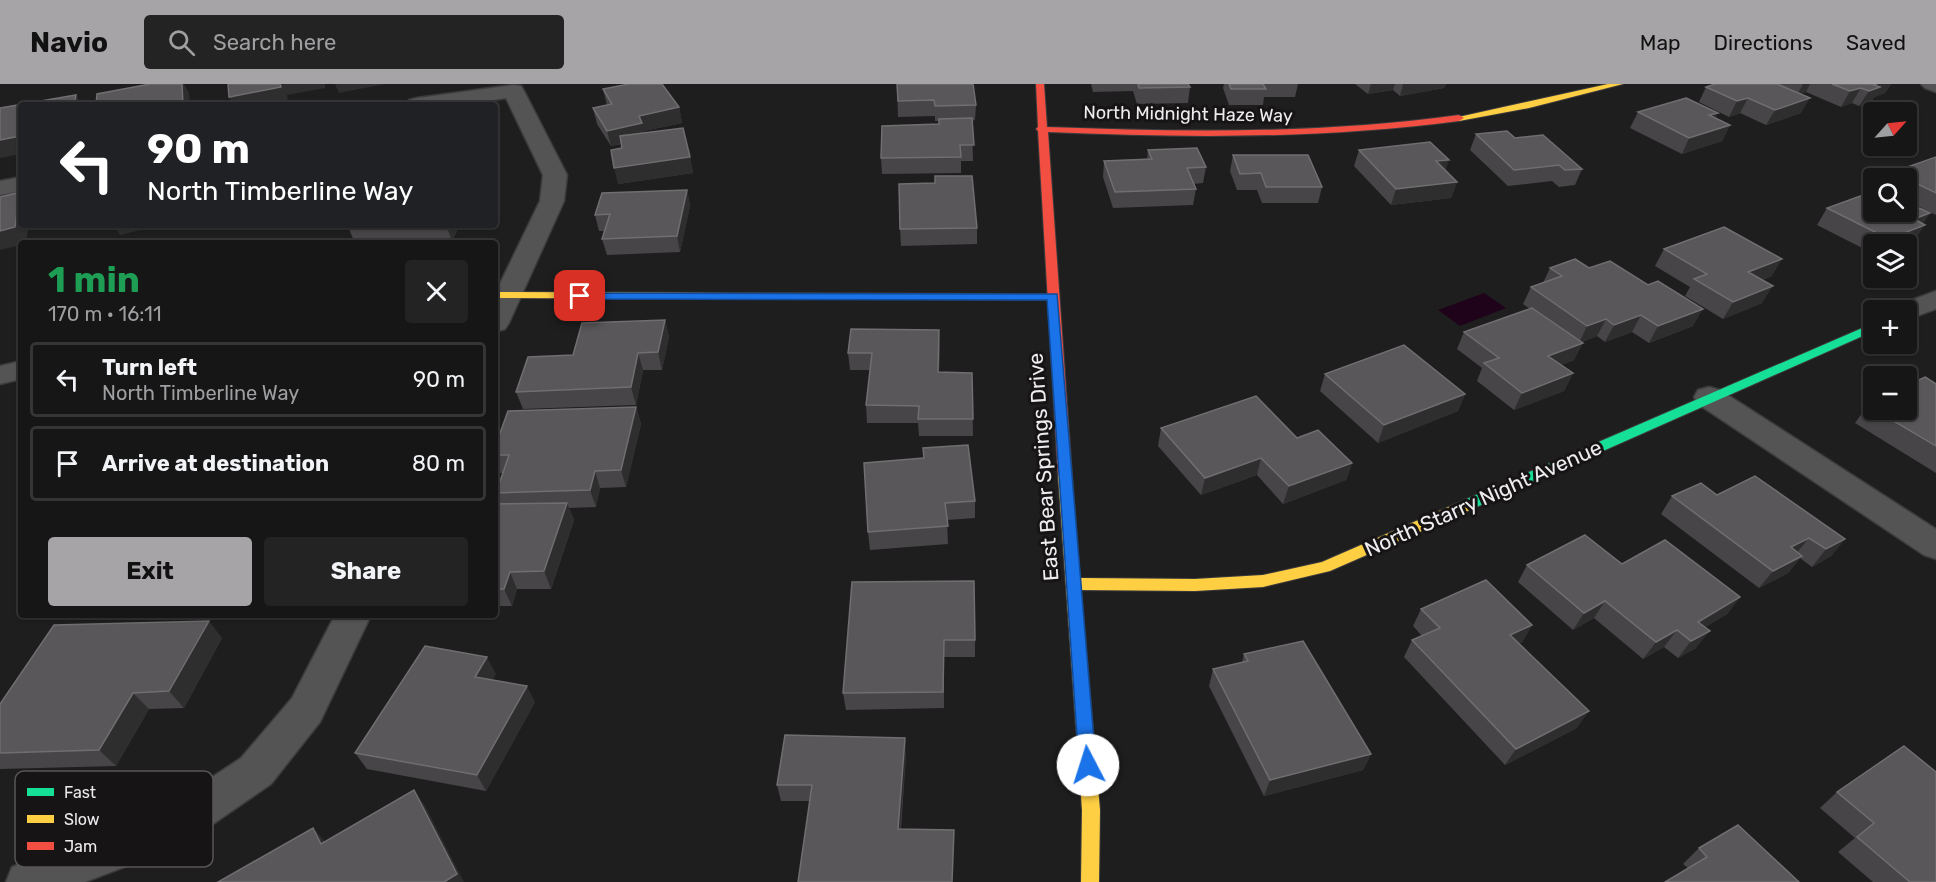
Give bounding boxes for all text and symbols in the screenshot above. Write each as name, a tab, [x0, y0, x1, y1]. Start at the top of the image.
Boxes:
search box	[144, 15, 564, 69]
text: Navio	[30, 26, 108, 59]
icon: search	[165, 26, 198, 59]
text: Search here	[213, 29, 336, 56]
text: Map	[1640, 30, 1681, 55]
text: Directions	[1714, 30, 1813, 55]
text: Saved	[1846, 30, 1906, 55]
street label: North Midnight Haze Way	[1083, 101, 1293, 127]
north arrow	[1863, 102, 1917, 156]
map controls	[1863, 102, 1917, 420]
text: 90 m	[147, 124, 250, 174]
icon: left	[48, 126, 126, 204]
button: search	[1863, 168, 1917, 222]
text: North Timberline Way	[147, 175, 413, 207]
button: layers	[1863, 234, 1917, 288]
text: 1 min	[48, 258, 140, 301]
button: close	[405, 260, 468, 323]
pin	[554, 270, 605, 321]
icon: arrive	[563, 279, 596, 312]
button: +	[1863, 300, 1917, 354]
text: 170 m · 16:11	[48, 302, 161, 326]
street label: East Bear Springs Drive	[1023, 352, 1063, 582]
text: Turn left	[102, 354, 197, 381]
icon: left	[51, 363, 84, 396]
text: 90 m	[413, 366, 465, 393]
button: −	[1863, 366, 1917, 420]
text: North Timberline Way	[102, 381, 299, 405]
street label: North Starry Night Avenue	[1361, 434, 1605, 562]
icon: arrive	[51, 447, 84, 480]
text: Arrive at destination	[102, 450, 329, 477]
text: 80 m	[412, 450, 465, 477]
button: Exit	[48, 537, 252, 606]
button: Share	[264, 537, 468, 606]
position arrow	[1056, 733, 1120, 797]
legend	[15, 771, 213, 867]
text: Fast	[64, 783, 96, 802]
text: Slow	[64, 810, 100, 829]
text: Jam	[64, 837, 97, 856]

